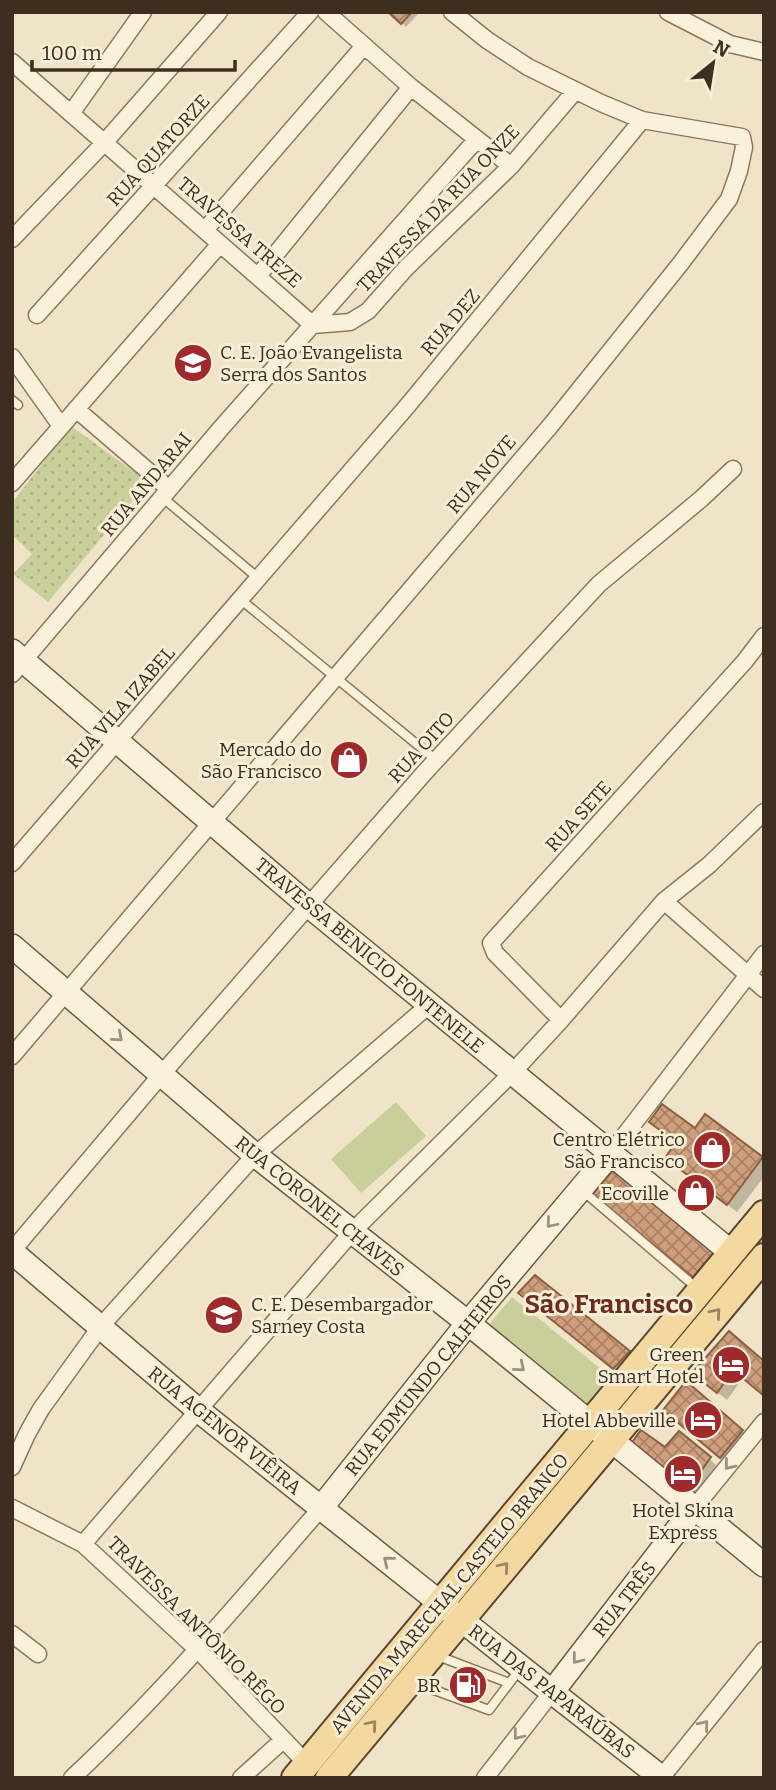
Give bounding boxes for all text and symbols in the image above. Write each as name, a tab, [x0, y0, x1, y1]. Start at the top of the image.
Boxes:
scale bar	[32, 28, 234, 72]
north arrow	[678, 28, 748, 98]
text: N	[709, 35, 734, 63]
text: 100 m	[42, 40, 102, 66]
street label: RUA QUATORZE	[102, 90, 215, 211]
street label: TRAVESSA DA RUA ONZE	[352, 120, 524, 297]
street label: TRAVESSA TREZE	[173, 172, 306, 293]
street label: RUA DEZ	[416, 284, 485, 360]
place label: C. E. João Evangelista Serra dos Santos	[220, 341, 403, 386]
school or university icon: C. E. João Evangelista Serra dos Santos	[172, 342, 214, 384]
street label: RUA ANDARAI	[96, 428, 196, 541]
street label: RUA NOVE	[442, 430, 521, 518]
street label: RUA VILA IZABEL	[61, 642, 180, 773]
street label: RUA OITO	[383, 707, 459, 788]
place label: Mercado do São Francisco	[201, 738, 322, 783]
shop icon: Mercado do São Francisco	[328, 739, 370, 781]
street label: RUA SETE	[541, 776, 616, 856]
street label: TRAVESSA BENICIO FONTENELE	[251, 853, 489, 1058]
one-way arrow	[110, 1029, 123, 1041]
place label: Centro Elétrico São Francisco	[553, 1128, 685, 1173]
shop icon: Centro Elétrico São Francisco	[691, 1129, 733, 1171]
street label: RUA CORONEL CHAVES	[231, 1131, 409, 1282]
shop icon: Ecoville	[675, 1172, 717, 1214]
place label: Ecoville	[601, 1182, 669, 1205]
one-way arrow	[547, 1215, 559, 1228]
street label: RUA EDMUNDO CALHEIROS	[340, 1270, 517, 1480]
district label: São Francisco	[525, 1289, 693, 1320]
place label: C. E. Desembargador Sarney Costa	[251, 1293, 433, 1338]
school or university icon: C. E. Desembargador Sarney Costa	[203, 1294, 245, 1336]
one-way arrow	[708, 1309, 720, 1322]
place label: Green Smart Hotel	[597, 1343, 704, 1388]
hotel icon: Green Smart Hotel	[710, 1344, 752, 1386]
one-way arrow	[513, 1358, 525, 1371]
street label: RUA AGENOR VIÊIRA	[143, 1361, 306, 1500]
hotel icon: Hotel Abbeville	[682, 1399, 724, 1441]
place label: Hotel Abbeville	[542, 1409, 676, 1432]
street label: AVENIDA MARECHAL CASTELO BRANCO	[325, 1448, 573, 1738]
hotel icon: Hotel Skina Express	[662, 1453, 704, 1495]
one-way arrow	[724, 1457, 737, 1470]
place label: Hotel Skina Express	[632, 1499, 735, 1544]
street label: TRAVESSA ANTÔNIO RÊGO	[103, 1531, 291, 1719]
one-way arrow	[383, 1557, 396, 1570]
street label: RUA TRÊS	[588, 1557, 661, 1641]
one-way arrow	[496, 1563, 508, 1576]
street label: RUA DAS PAPARAÚBAS	[464, 1619, 639, 1763]
one-way arrow	[573, 1652, 586, 1664]
fuel station icon: BR	[447, 1664, 489, 1706]
place label: BR	[417, 1674, 441, 1696]
one-way arrow	[695, 1720, 708, 1732]
one-way arrow	[364, 1721, 376, 1734]
one-way arrow	[514, 1727, 527, 1740]

